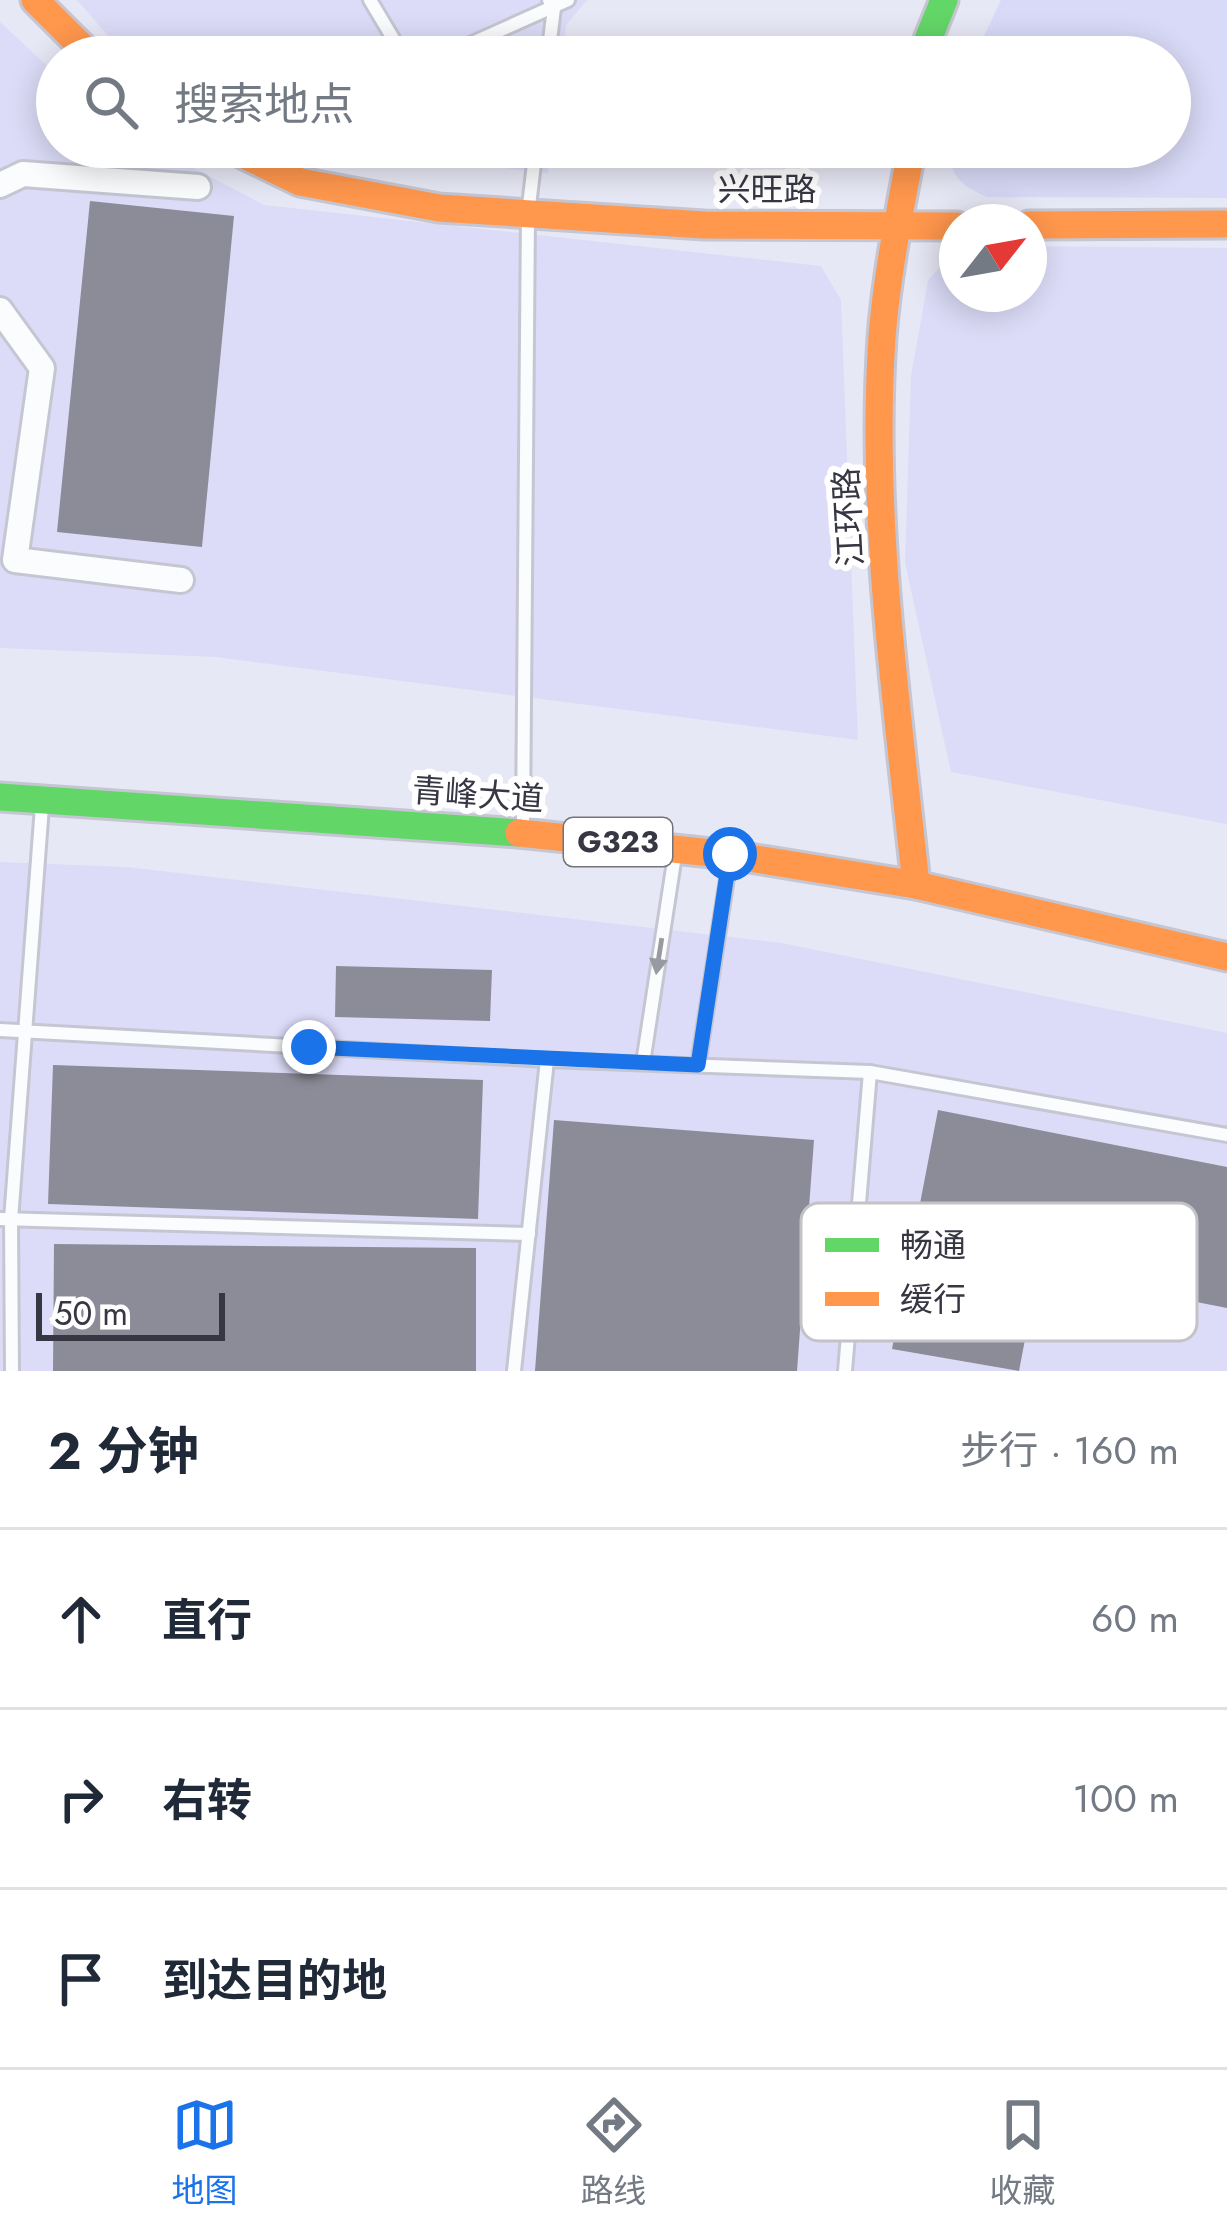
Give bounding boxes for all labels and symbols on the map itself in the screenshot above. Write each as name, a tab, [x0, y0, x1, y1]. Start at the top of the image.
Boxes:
street label: 兴旺路	[718, 166, 817, 213]
north arrow	[939, 204, 1047, 312]
street label: 江环路	[822, 466, 875, 568]
street label: 青峰大道	[410, 766, 545, 823]
road number: G323	[564, 818, 672, 866]
route start	[703, 827, 757, 881]
one-way arrow	[649, 937, 668, 975]
route end	[282, 1020, 336, 1074]
legend	[801, 1203, 1197, 1341]
text: 畅通	[900, 1222, 966, 1269]
text: 缓行	[900, 1276, 966, 1323]
scale bar	[36, 1287, 225, 1340]

